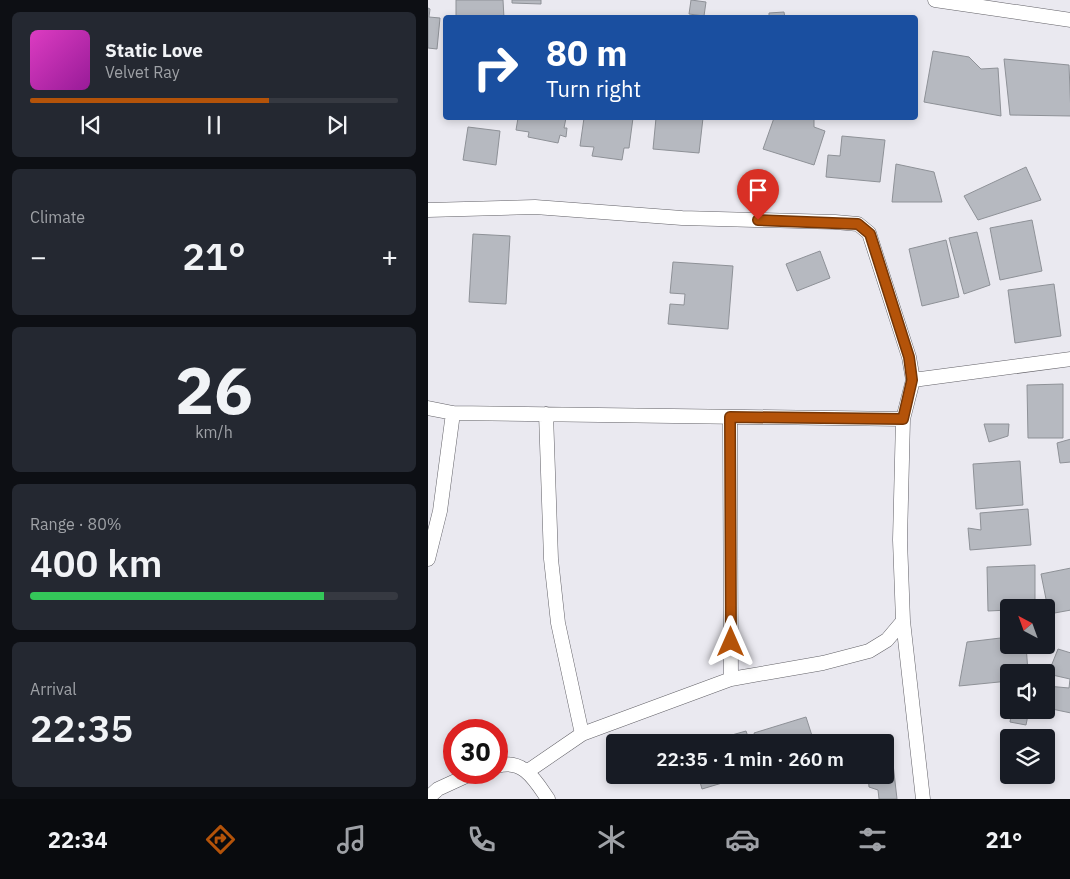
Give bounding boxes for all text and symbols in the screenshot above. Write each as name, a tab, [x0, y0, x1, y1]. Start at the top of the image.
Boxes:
text: 80 m	[546, 30, 628, 76]
icon: right	[463, 35, 528, 100]
text: Static Love	[105, 38, 203, 62]
text: Velvet Ray	[105, 62, 180, 82]
text: Turn right	[546, 74, 641, 103]
icon: previous	[77, 111, 105, 139]
icon: pause	[200, 111, 228, 139]
icon: next	[323, 111, 351, 139]
pin	[737, 169, 779, 220]
icon: arrive	[744, 176, 772, 204]
text: Climate	[30, 207, 85, 227]
text: 21°	[182, 231, 246, 280]
text: −	[30, 238, 47, 275]
text: +	[381, 238, 398, 275]
text: 26	[175, 347, 253, 432]
text: km/h	[195, 422, 233, 442]
text: Range · 80%	[30, 514, 122, 534]
text: 400 km	[30, 538, 162, 587]
north arrow	[1000, 599, 1056, 654]
map controls	[1000, 599, 1055, 784]
position arrow	[704, 615, 756, 667]
button: sound	[1000, 664, 1055, 719]
text: Arrival	[30, 679, 77, 699]
text: 22:35	[30, 703, 133, 752]
speed limit sign: 30	[443, 719, 508, 784]
button: layers	[1000, 729, 1055, 784]
text: 22:35 · 1 min · 260 m	[656, 747, 844, 771]
icon: directions	[203, 822, 238, 857]
icon: music	[334, 822, 369, 857]
icon: phone	[464, 822, 499, 857]
icon: climate	[594, 822, 629, 857]
icon: car	[725, 822, 760, 857]
icon: filters	[855, 822, 890, 857]
text: 22:34	[48, 825, 108, 854]
text: 21°	[985, 825, 1022, 854]

